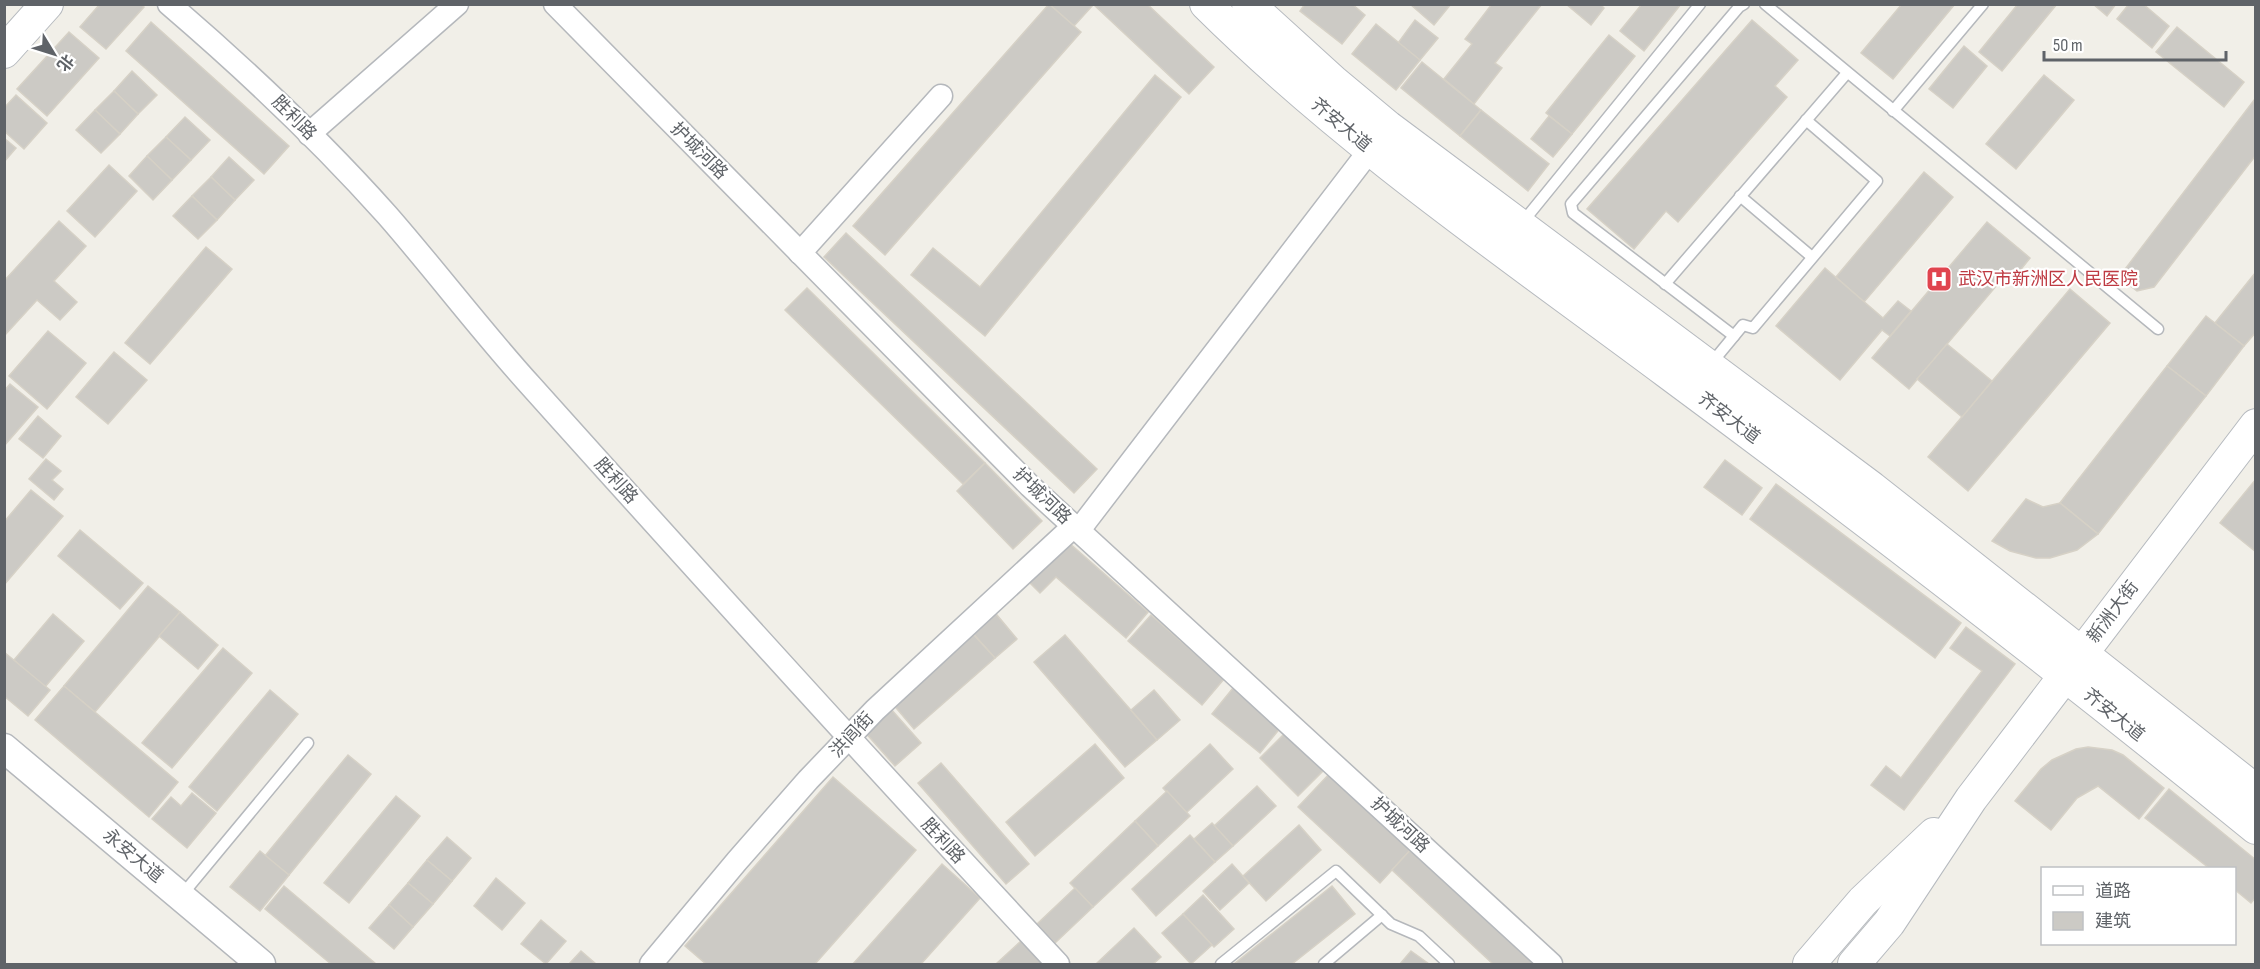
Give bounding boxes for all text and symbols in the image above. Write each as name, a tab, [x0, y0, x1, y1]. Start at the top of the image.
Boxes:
north arrow	[24, 24, 84, 84]
scale bar	[2044, 24, 2226, 62]
text: 50 m	[2053, 35, 2083, 56]
text: 北	[52, 50, 77, 74]
street label: 胜利路	[267, 91, 321, 145]
street label: 齐安大道	[1307, 94, 1375, 156]
street label: 护城河路	[666, 118, 732, 184]
hospital icon: 武汉市新洲区人民医院	[1924, 264, 1954, 294]
place label: 武汉市新洲区人民医院	[1958, 269, 2138, 290]
street label: 齐安大道	[1694, 388, 1764, 448]
street label: 胜利路	[590, 454, 642, 508]
street label: 护城河路	[1009, 463, 1075, 529]
street label: 新洲大街	[2083, 577, 2143, 647]
street label: 齐安大道	[2079, 684, 2149, 746]
street label: 洪闾街	[826, 708, 878, 762]
street label: 护城河路	[1367, 793, 1433, 857]
street label: 胜利路	[917, 814, 969, 868]
street label: 永安大道	[99, 825, 167, 887]
legend	[2041, 867, 2236, 945]
text: 道路	[2095, 881, 2131, 902]
text: 建筑	[2095, 911, 2131, 932]

